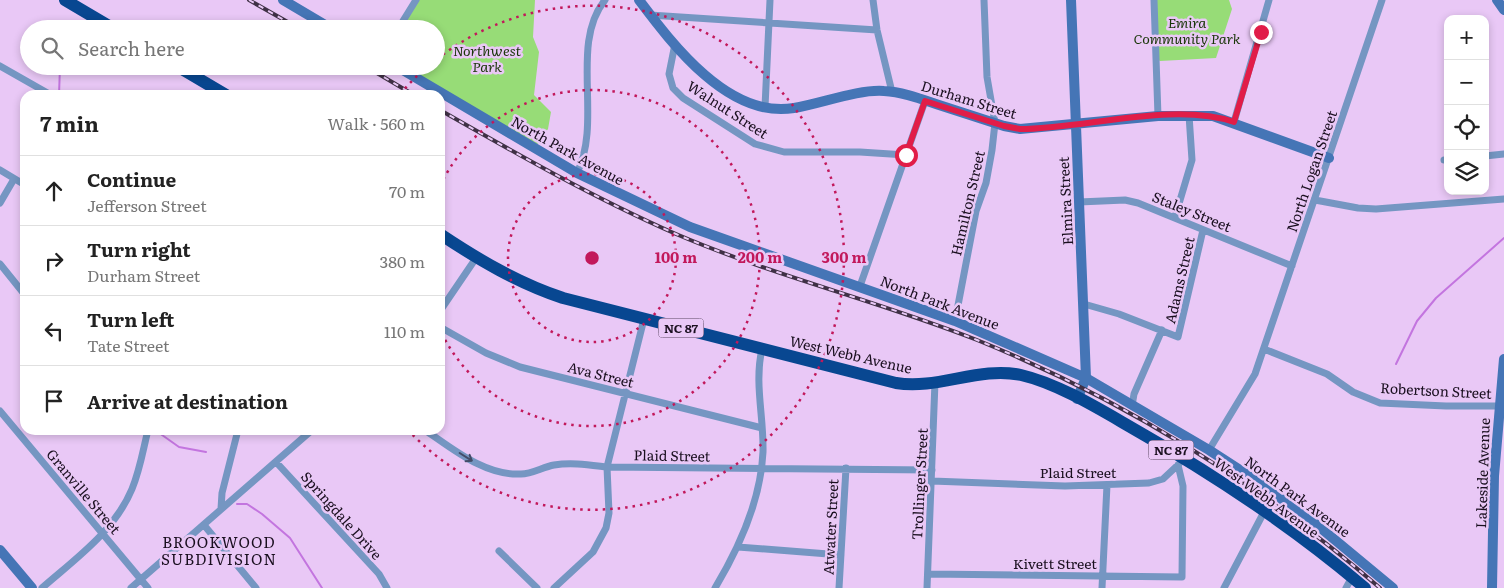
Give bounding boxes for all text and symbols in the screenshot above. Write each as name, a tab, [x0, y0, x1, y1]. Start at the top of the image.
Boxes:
park label: Emira Community Park	[1134, 12, 1241, 48]
map controls	[1444, 15, 1489, 195]
button: +	[1444, 15, 1489, 60]
search box	[20, 20, 445, 75]
route end	[1250, 21, 1273, 44]
icon: search	[38, 34, 66, 62]
text: Search here	[78, 34, 185, 62]
park label: Northwest Park	[453, 40, 521, 76]
button: −	[1444, 60, 1489, 105]
street label: Walnut Street	[683, 75, 773, 143]
street label: Durham Street	[919, 75, 1020, 123]
button: locate	[1444, 105, 1489, 150]
text: 7 min	[40, 107, 99, 138]
street label: North Logan Street	[1281, 107, 1341, 235]
text: Walk · 560 m	[328, 111, 425, 135]
street label: North Park Avenue	[508, 111, 628, 189]
route start	[895, 144, 918, 167]
street label: Hamilton Street	[945, 148, 989, 258]
button: layers	[1444, 150, 1489, 195]
street label: Elmira Street	[1053, 156, 1077, 246]
text: Continue	[87, 165, 176, 193]
icon: ahead	[40, 177, 68, 205]
text: 70 m	[389, 179, 425, 203]
street label: Staley Street	[1149, 186, 1235, 236]
text: Jefferson Street	[87, 193, 207, 217]
street label: Adams Street	[1159, 234, 1199, 326]
text: Turn right	[87, 235, 191, 263]
text: 100 m	[655, 245, 697, 268]
text: 200 m	[738, 245, 782, 268]
text: 300 m	[822, 245, 866, 268]
icon: right	[40, 247, 68, 275]
text: 380 m	[380, 249, 425, 273]
centre of rings	[583, 249, 601, 267]
text: Durham Street	[87, 263, 200, 287]
street label: North Park Avenue	[878, 270, 1002, 334]
text: Turn left	[87, 305, 174, 333]
icon: left	[40, 317, 68, 345]
road number: NC 87	[658, 318, 704, 338]
text: 110 m	[384, 319, 425, 343]
street label: West Webb Avenue	[788, 330, 914, 378]
text: Tate Street	[87, 333, 170, 357]
street label: Ava Street	[566, 356, 637, 392]
street label: Robertson Street	[1380, 377, 1493, 403]
icon: arrive	[40, 387, 68, 415]
text: Arrive at destination	[87, 387, 288, 415]
street label: Lakeside Avenue	[1470, 417, 1494, 529]
street label: Trollinger Street	[906, 427, 932, 540]
road number: NC 87	[1148, 440, 1194, 460]
street label: Granville Street	[42, 444, 126, 538]
street label: Plaid Street	[633, 444, 711, 466]
street label: North Park Avenue	[1241, 451, 1355, 541]
one-way arrow	[458, 452, 472, 462]
street label: West Webb Avenue	[1211, 452, 1323, 542]
street label: Plaid Street	[1040, 462, 1117, 482]
street label: Springdale Drive	[297, 467, 387, 563]
street label: Atwater Street	[817, 478, 843, 576]
district label: BROOKWOOD SUBDIVISION	[161, 530, 277, 570]
street label: Kivett Street	[1013, 553, 1097, 573]

